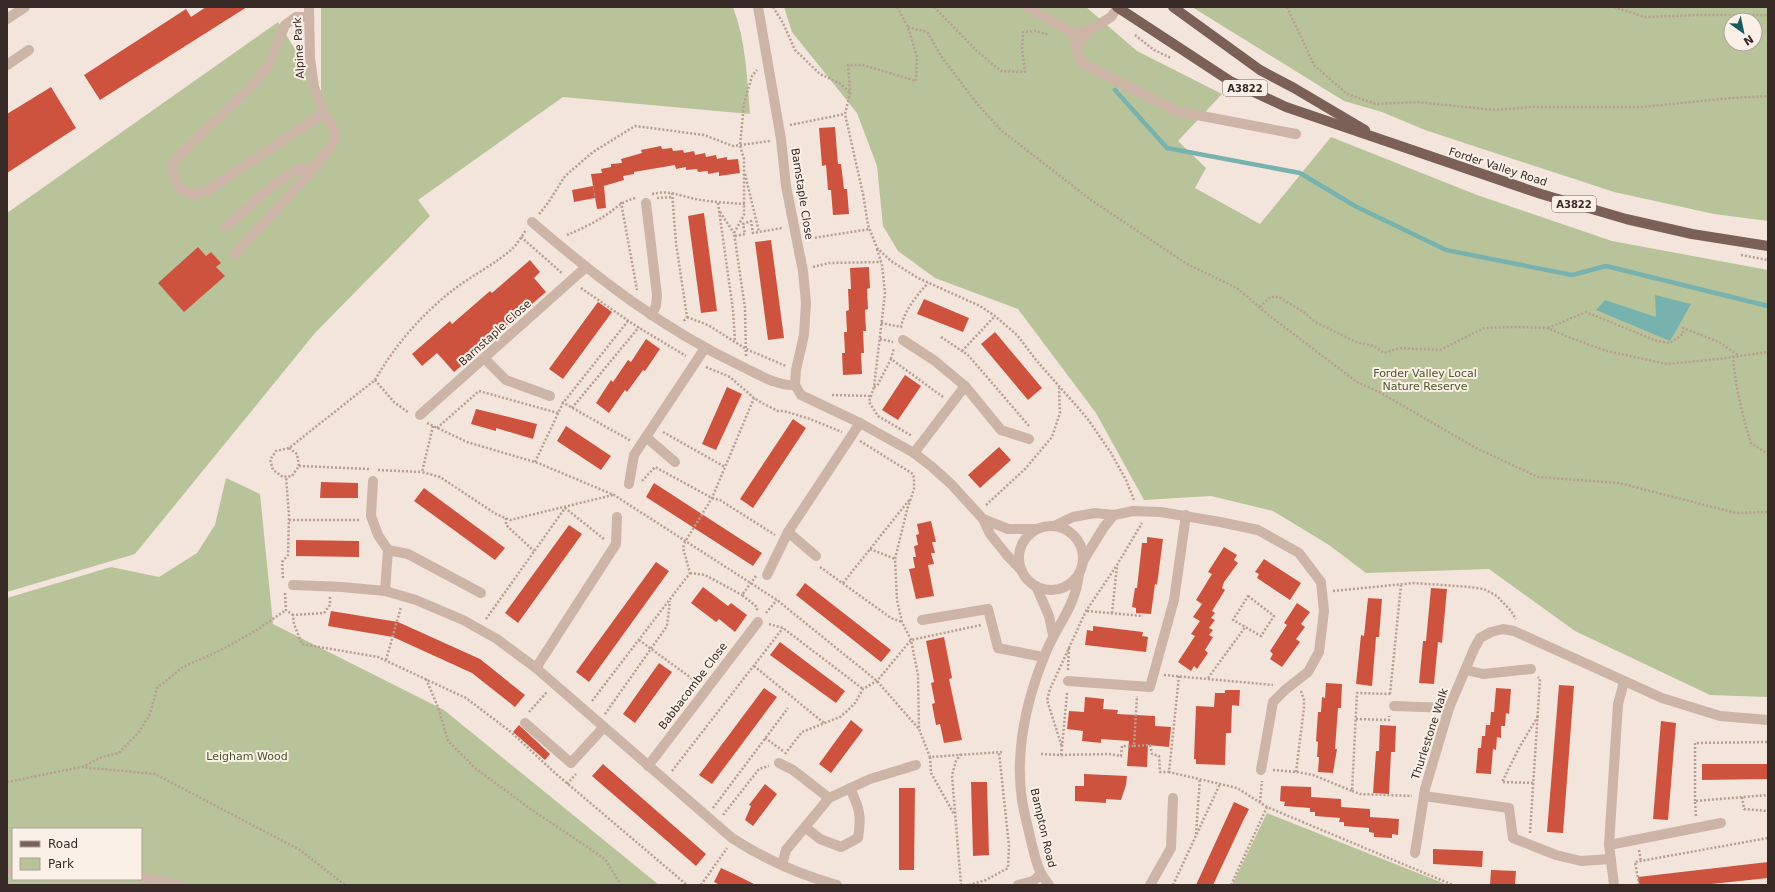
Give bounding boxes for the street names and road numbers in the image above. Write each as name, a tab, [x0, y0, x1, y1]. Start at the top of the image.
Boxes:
street label: Alpine Park	[291, 16, 307, 79]
road number: A3822	[1223, 80, 1267, 96]
street label: Forder Valley Road	[1447, 145, 1549, 189]
street label: Barnstaple Close	[788, 147, 816, 241]
road number: A3822	[1552, 196, 1596, 212]
street label: Barnstaple Close	[456, 297, 534, 369]
street label: Babbacombe Close	[656, 640, 730, 732]
street label: Thurlestone Walk	[1409, 686, 1451, 782]
street label: Bampton Road	[1028, 787, 1058, 869]

